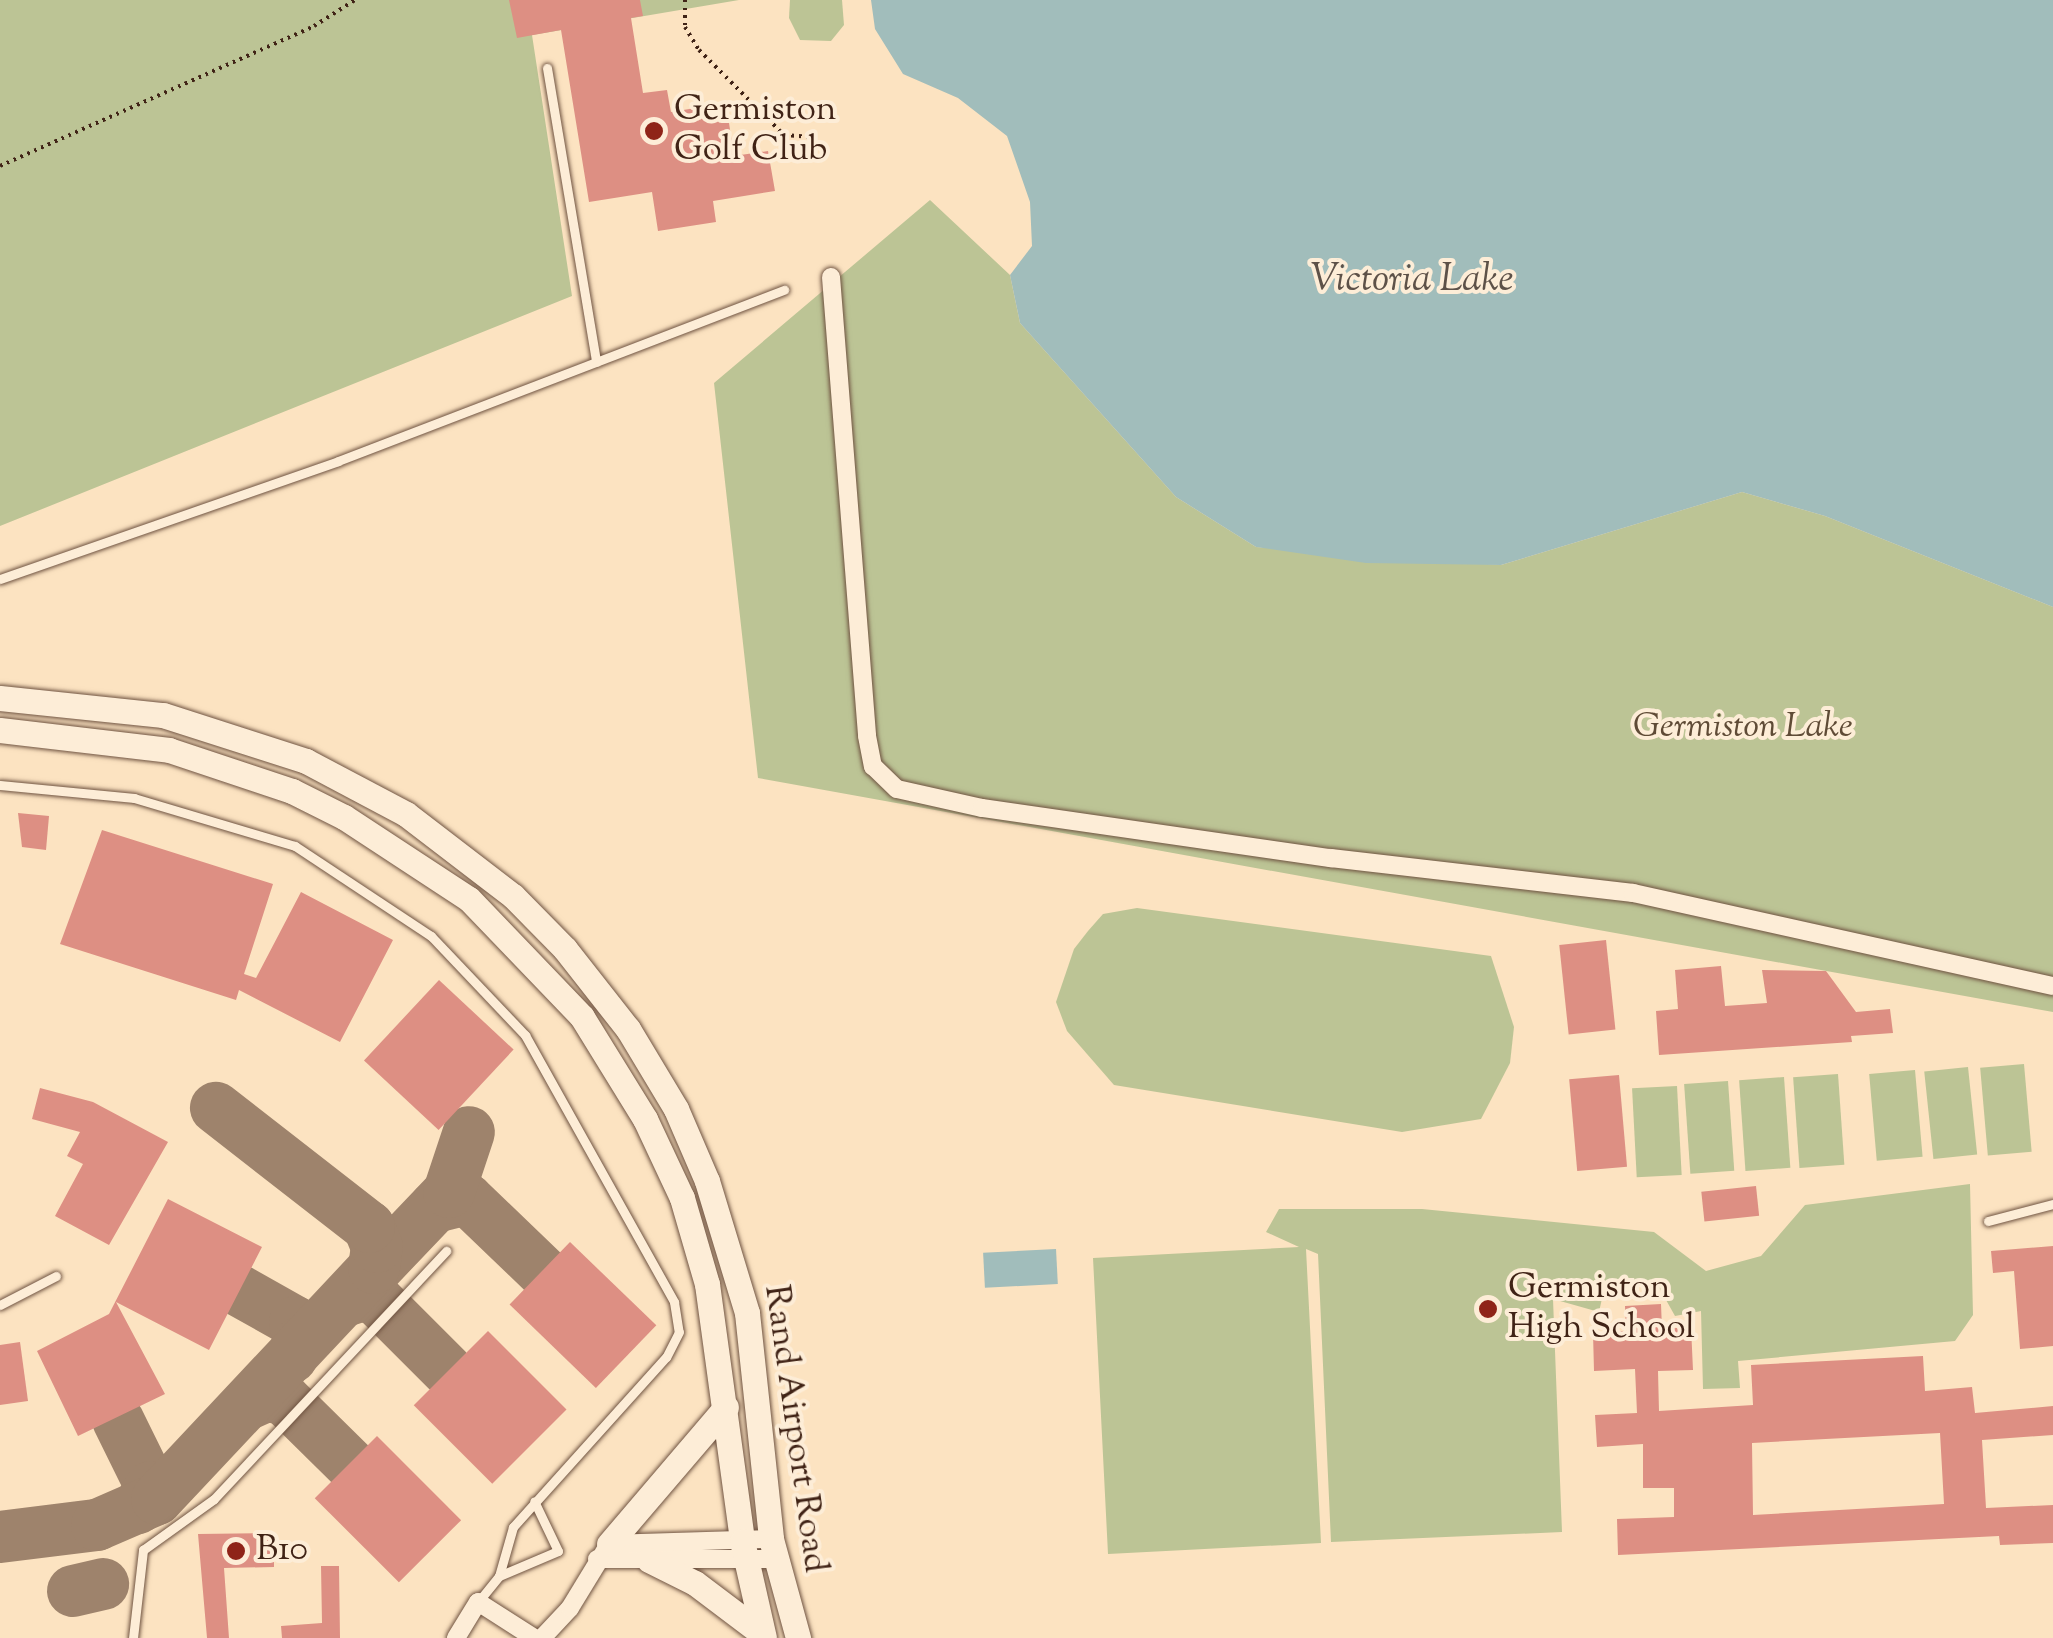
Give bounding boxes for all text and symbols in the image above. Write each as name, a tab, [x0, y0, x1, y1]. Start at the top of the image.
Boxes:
place label: Germiston Golf Club	[674, 90, 837, 172]
marker: Germiston Golf Club	[643, 120, 665, 142]
water label: Victoria Lake	[1310, 259, 1514, 305]
park label: Germiston Lake	[1633, 707, 1853, 749]
place label: Germiston High School	[1508, 1268, 1695, 1350]
street label: Rand Airport Road	[753, 1283, 835, 1575]
marker: Germiston High School	[1477, 1298, 1499, 1320]
place label: B10	[256, 1530, 308, 1572]
marker: B10	[225, 1540, 247, 1562]

